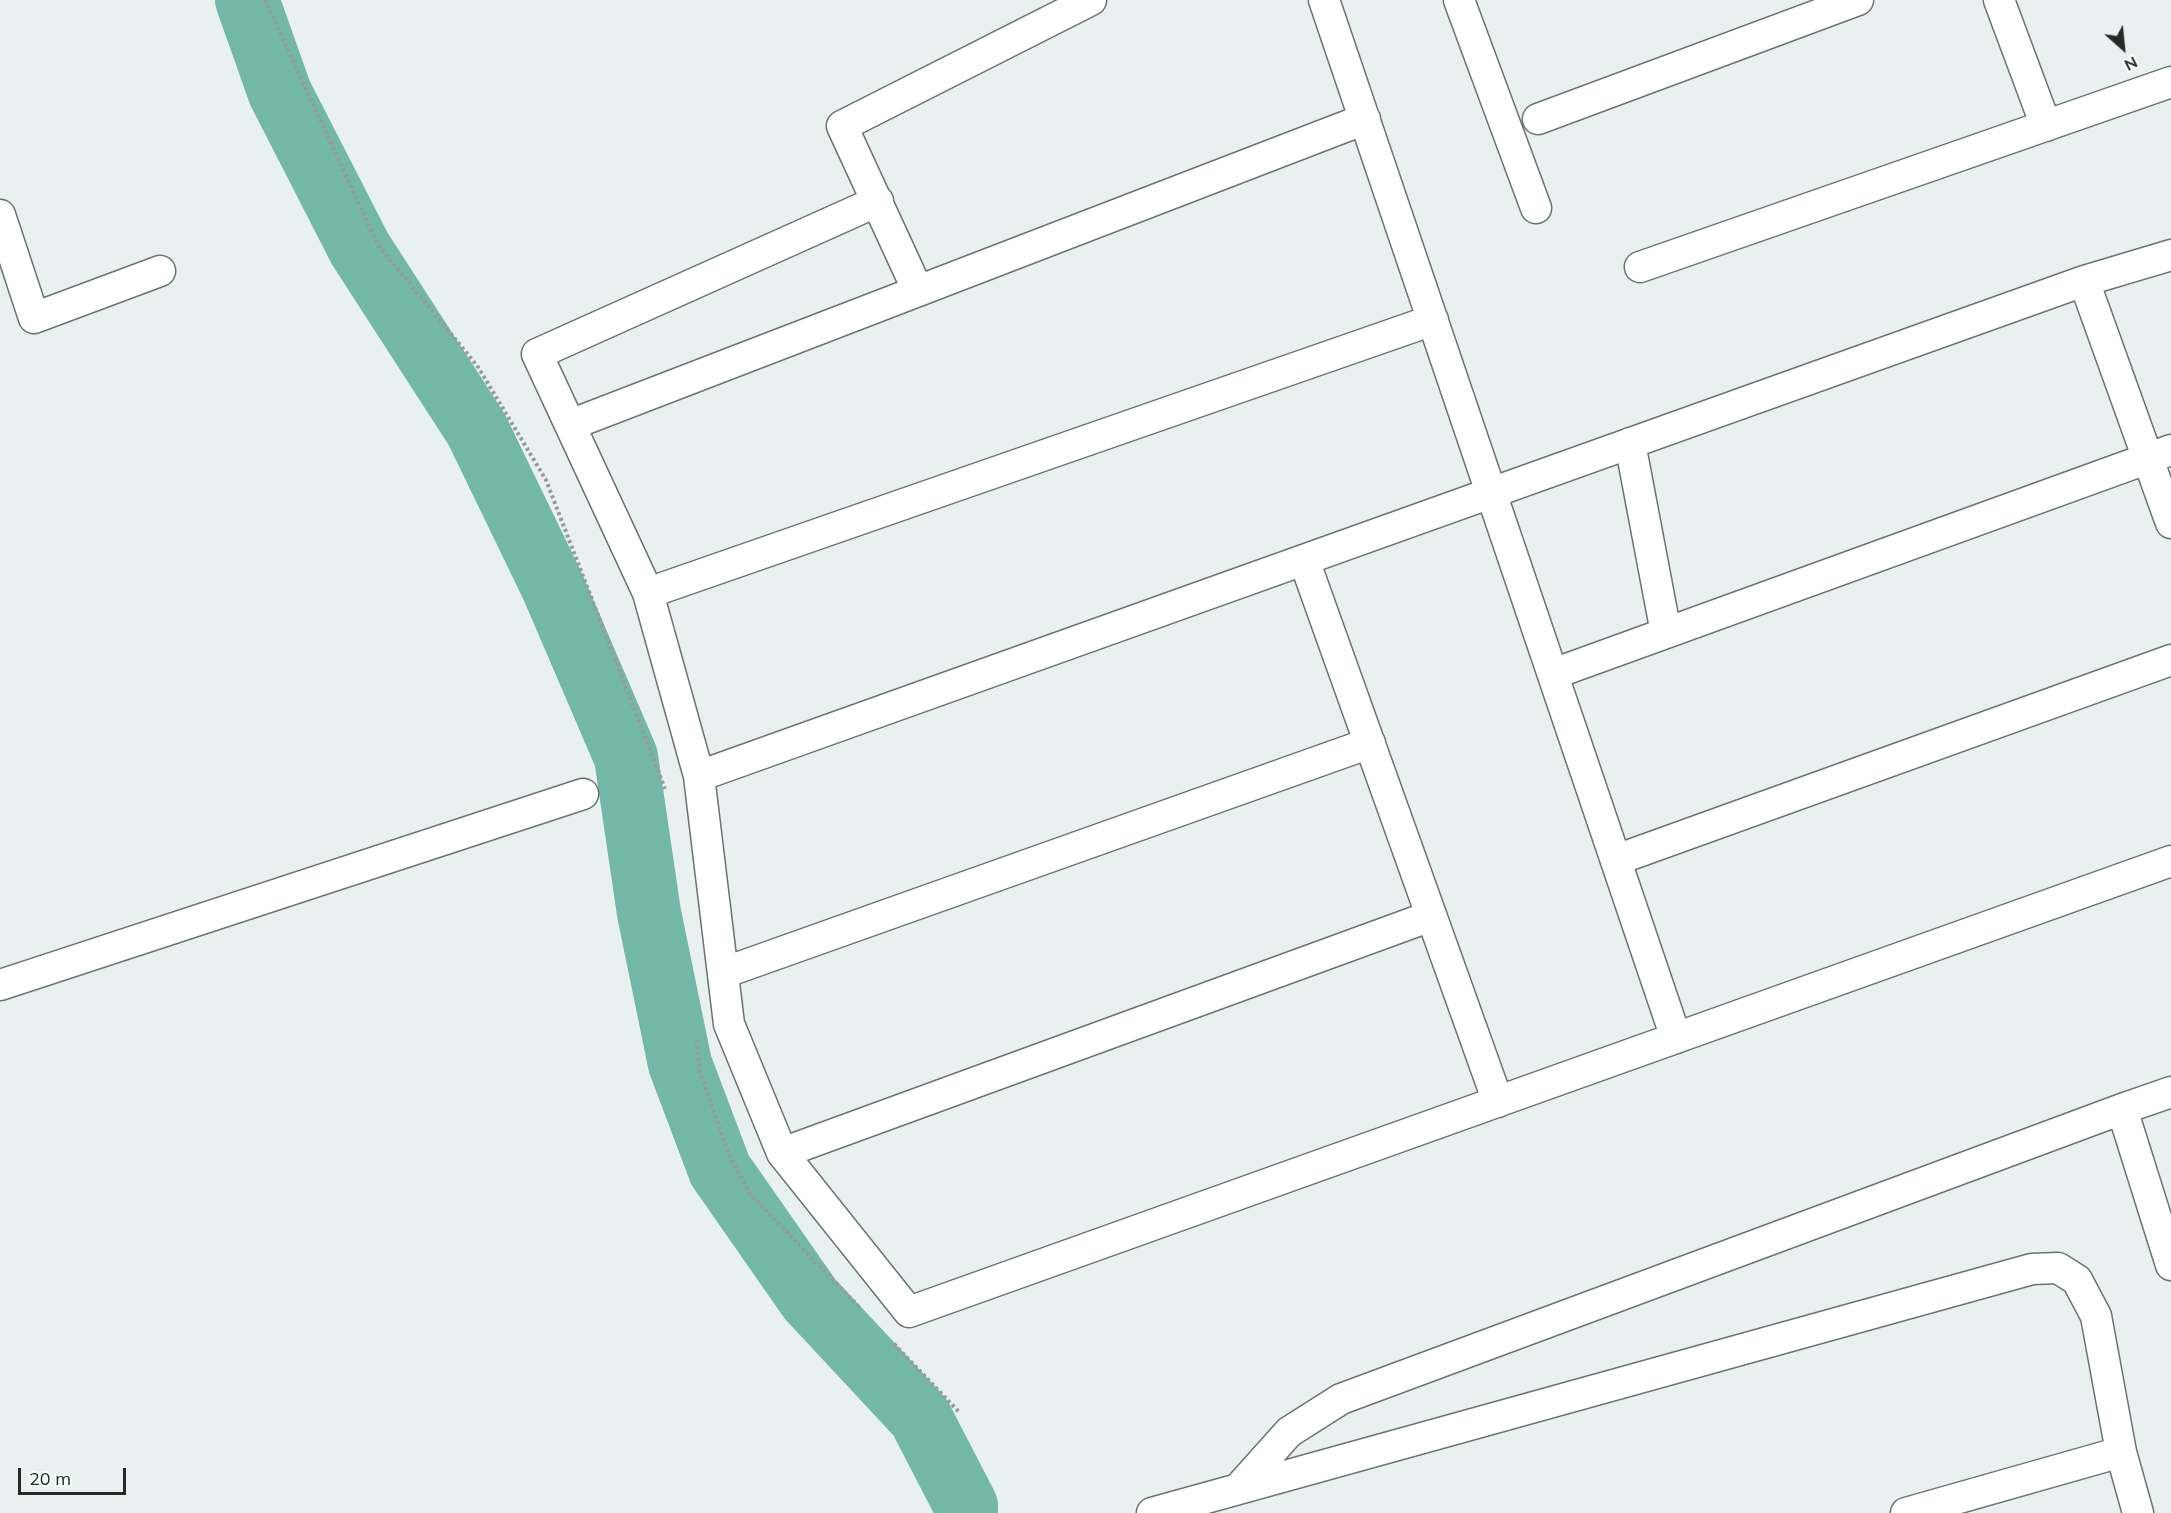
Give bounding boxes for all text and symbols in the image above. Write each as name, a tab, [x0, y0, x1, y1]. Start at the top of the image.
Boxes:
north arrow	[2093, 18, 2153, 78]
text: N	[2121, 52, 2141, 76]
scale bar	[21, 1456, 129, 1494]
text: 20 m	[29, 1467, 71, 1490]

